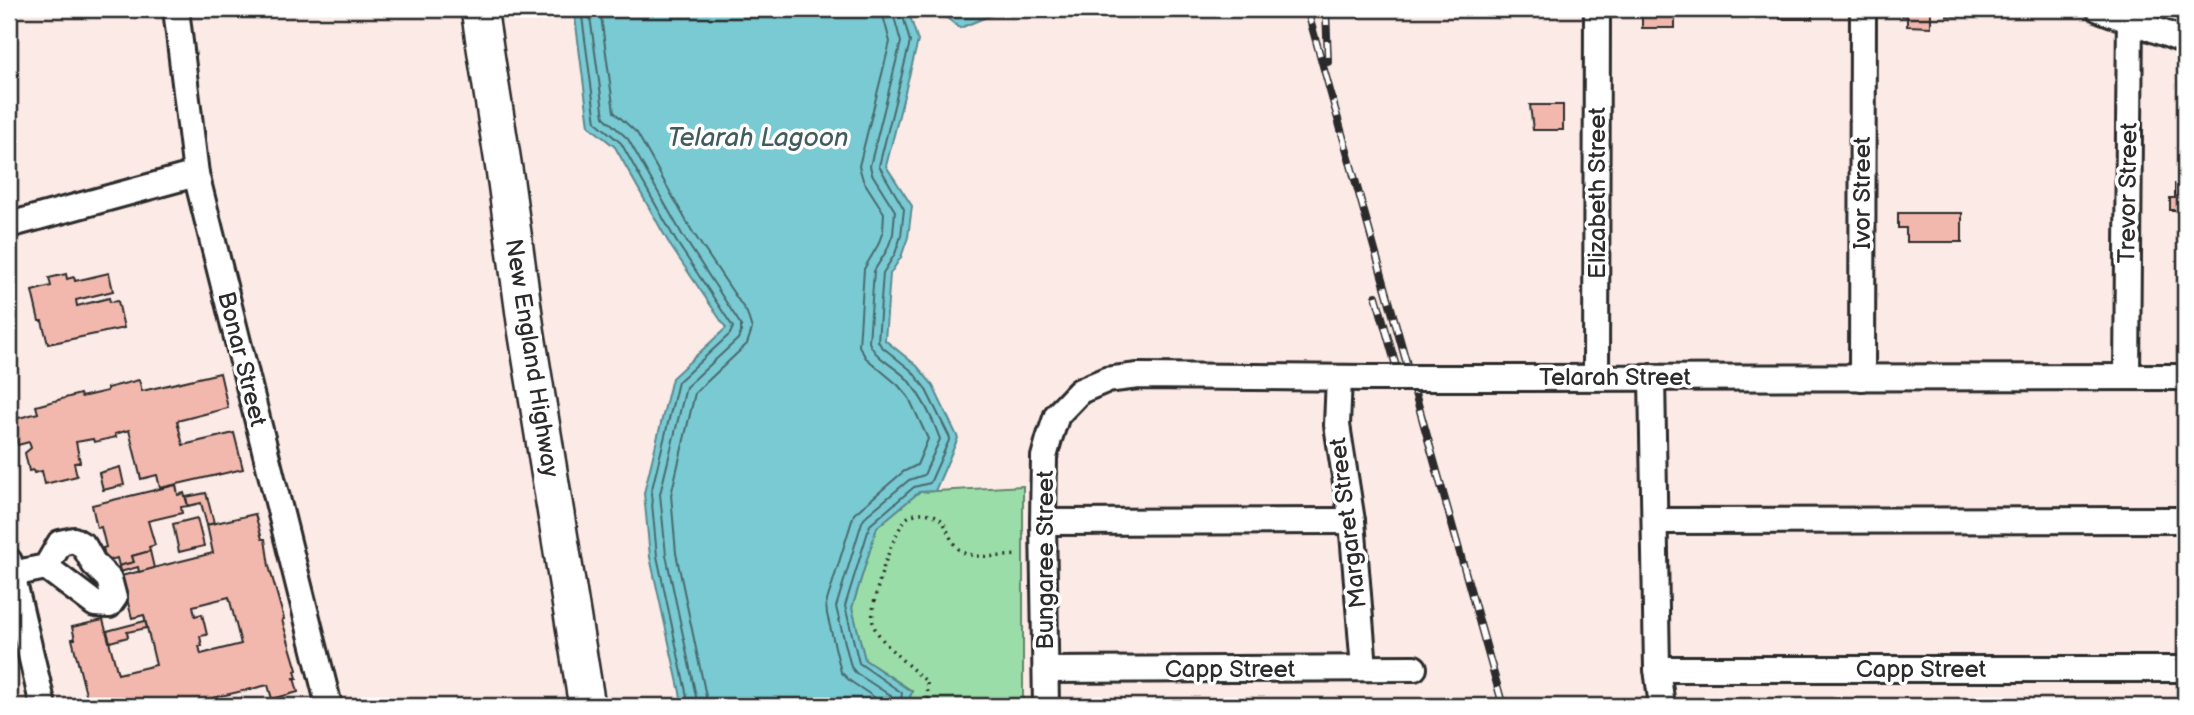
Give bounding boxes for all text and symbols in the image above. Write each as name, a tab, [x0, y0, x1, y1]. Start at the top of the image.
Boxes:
street label: Elizabeth Street	[1583, 106, 1612, 279]
street label: Trevor Street	[2112, 122, 2144, 264]
water label: Telarah Lagoon	[667, 123, 849, 154]
street label: Ivor Street	[1848, 136, 1877, 249]
street label: New England Highway	[499, 237, 565, 479]
street label: Bonar Street	[211, 289, 273, 430]
street label: Telarah Street	[1539, 363, 1692, 392]
street label: Margaret Street	[1323, 435, 1373, 610]
street label: Bungaree Street	[1031, 470, 1060, 650]
street label: Capp Street	[1165, 655, 1296, 684]
street label: Capp Street	[1856, 655, 1987, 684]

